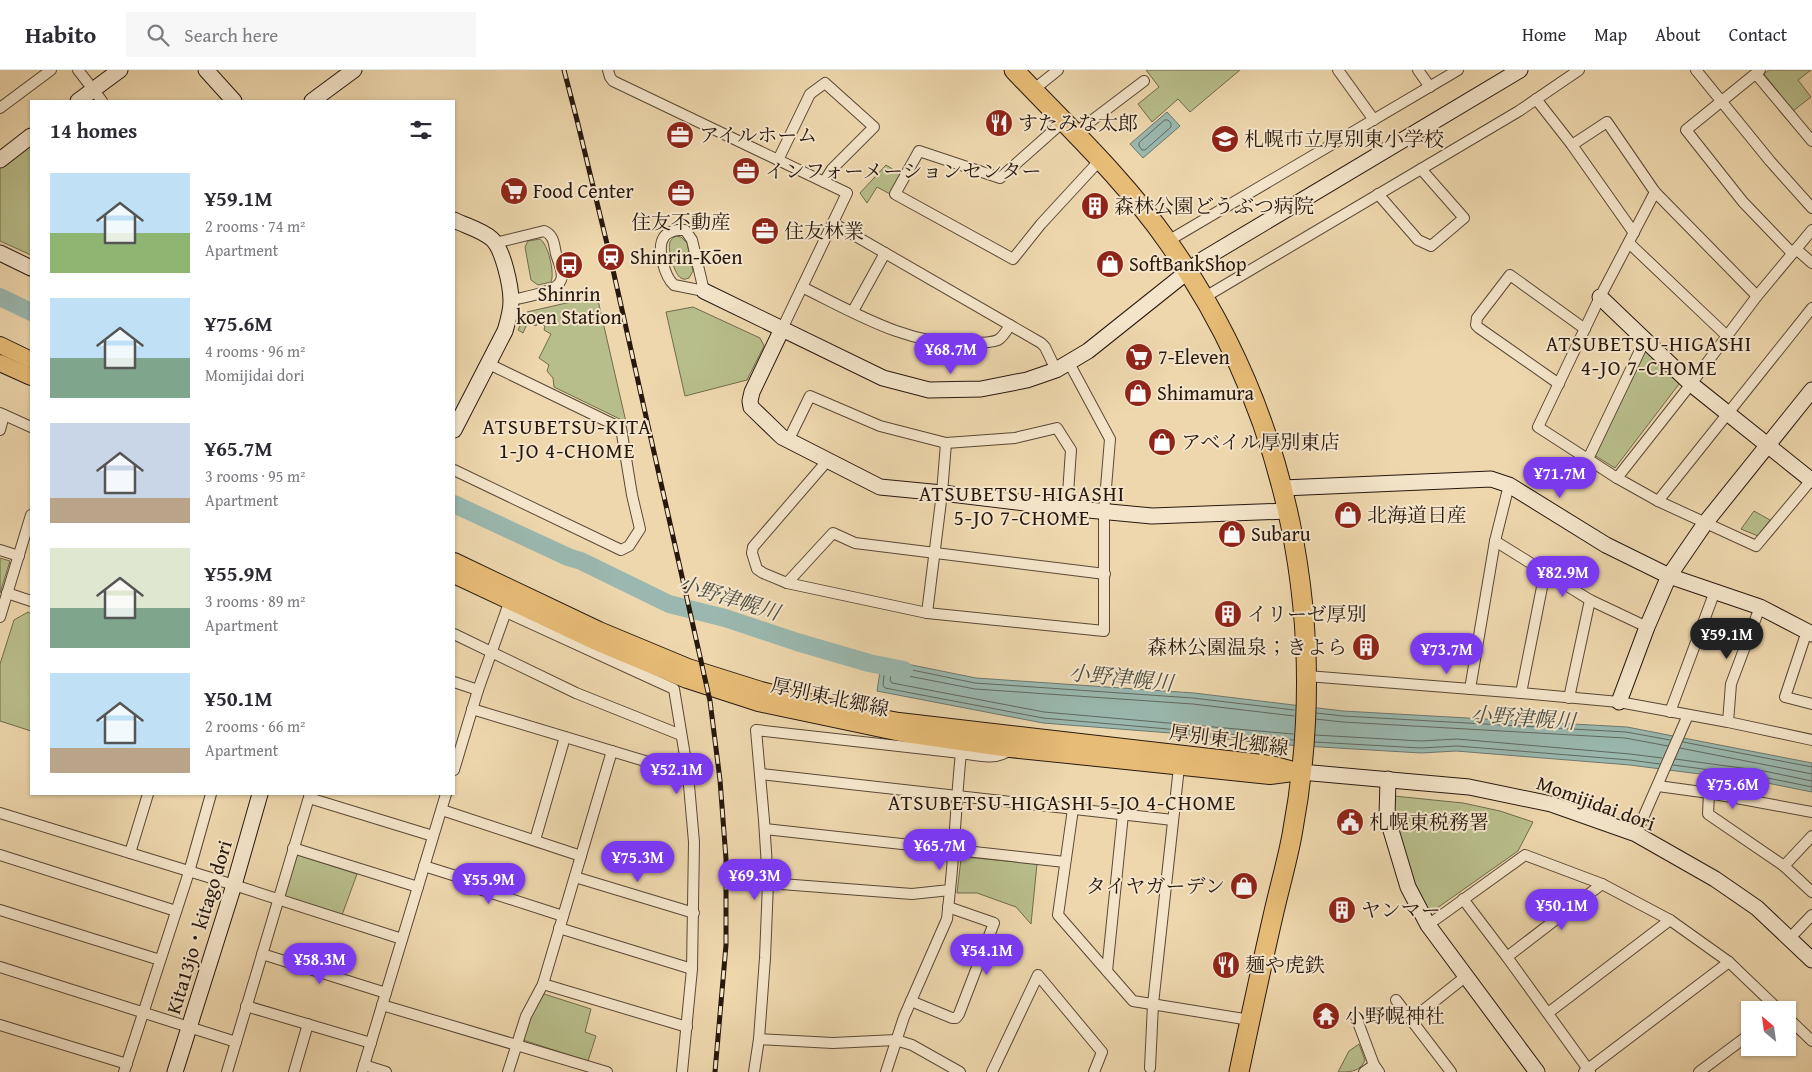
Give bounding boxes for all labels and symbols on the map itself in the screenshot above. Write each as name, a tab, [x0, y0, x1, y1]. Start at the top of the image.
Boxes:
restaurant icon: すたみな太郎	[984, 108, 1014, 138]
place label: すたみな太郎	[1018, 108, 1138, 137]
office icon: アイルホーム	[665, 120, 695, 150]
place label: アイルホーム	[699, 120, 817, 149]
school or university icon: 札幌市立厚別東小学校	[1210, 124, 1240, 154]
place label: 札幌市立厚別東小学校	[1244, 124, 1444, 153]
office icon: インフォーメーションセンター	[731, 156, 761, 186]
place label: インフォーメーションセンター	[765, 156, 1041, 185]
supermarket icon: Food Center	[499, 176, 529, 206]
place label: Food Center	[533, 176, 634, 205]
office icon: 住友不動産	[666, 178, 696, 208]
building icon: 森林公園どうぶつ病院	[1080, 191, 1110, 221]
place label: 森林公園どうぶつ病院	[1114, 191, 1314, 220]
place label: 住友不動産	[631, 207, 731, 236]
office icon: 住友林業	[750, 216, 780, 246]
place label: 住友林業	[784, 216, 864, 245]
station icon: Shinrin-Kōen	[596, 242, 626, 272]
place label: Shinrin-Kōen	[630, 242, 742, 271]
shop icon: SoftBankShop	[1095, 249, 1125, 279]
place label: SoftBankShop	[1129, 249, 1247, 278]
bus stop icon: Shinrin koen Station	[554, 250, 584, 280]
place label: Shinrin koen Station	[516, 279, 622, 331]
district label: ATSUBETSU-HIGASHI 4-JO 7-CHOME	[1546, 328, 1752, 383]
pin: ¥68.7M	[910, 332, 992, 375]
supermarket icon: 7-Eleven	[1124, 342, 1154, 372]
place label: 7-Eleven	[1158, 342, 1230, 371]
shop icon: Shimamura	[1123, 378, 1153, 408]
place label: Shimamura	[1157, 378, 1255, 407]
district label: ATSUBETSU-KITA 1-JO 4-CHOME	[482, 411, 652, 466]
shop icon: アベイル厚別東店	[1147, 427, 1177, 457]
place label: アベイル厚別東店	[1181, 427, 1340, 456]
pin: ¥71.7M	[1519, 456, 1601, 499]
district label: ATSUBETSU-HIGASHI 5-JO 7-CHOME	[919, 478, 1125, 533]
shop icon: 北海道日産	[1333, 500, 1363, 530]
place label: 北海道日産	[1367, 500, 1467, 529]
shop icon: Subaru	[1217, 519, 1247, 549]
place label: Subaru	[1251, 519, 1311, 548]
pin: ¥82.9M	[1522, 556, 1604, 598]
water label: 小野津幌川	[674, 567, 786, 628]
building icon: イリーゼ厚別	[1213, 599, 1243, 629]
place label: イリーゼ厚別	[1247, 599, 1367, 628]
pin: ¥59.1M	[1686, 618, 1768, 660]
place label: 森林公園温泉；きよら	[1147, 632, 1347, 661]
building icon: 森林公園温泉；きよら	[1351, 632, 1381, 662]
pin: ¥73.7M	[1406, 632, 1488, 675]
water label: 小野津幌川	[1067, 657, 1177, 699]
street label: 厚別東北郷線	[768, 670, 892, 723]
water label: 小野津幌川	[1470, 698, 1578, 737]
street label: 厚別東北郷線	[1168, 717, 1291, 762]
pin: ¥52.1M	[636, 752, 718, 795]
street label: Momijidai dori	[1533, 768, 1660, 838]
pin: ¥75.6M	[1692, 768, 1774, 810]
district label: ATSUBETSU-HIGASHI 5-JO 4-CHOME	[888, 787, 1236, 818]
public building icon: 札幌東税務署	[1335, 807, 1365, 837]
place label: 札幌東税務署	[1369, 807, 1489, 836]
pin: ¥65.7M	[899, 828, 981, 871]
street label: Kita13jo・kitago dori	[158, 836, 239, 1017]
pin: ¥75.3M	[597, 840, 679, 883]
pin: ¥69.3M	[714, 858, 796, 901]
pin: ¥55.9M	[448, 862, 530, 905]
place label: タイヤガーデン	[1086, 871, 1225, 900]
shop icon: タイヤガーデン	[1229, 871, 1259, 901]
pin: ¥50.1M	[1521, 888, 1603, 931]
building icon: ヤンマー	[1327, 895, 1357, 925]
place label: ヤンマー	[1361, 895, 1441, 924]
pin: ¥54.1M	[946, 934, 1028, 976]
pin: ¥58.3M	[279, 942, 361, 985]
restaurant icon: 麺や虎鉄	[1211, 950, 1241, 980]
place label: 麺や虎鉄	[1245, 950, 1325, 979]
temple icon: 小野幌神社	[1311, 1001, 1341, 1031]
place label: 小野幌神社	[1345, 1001, 1445, 1030]
north arrow	[1741, 1001, 1796, 1056]

